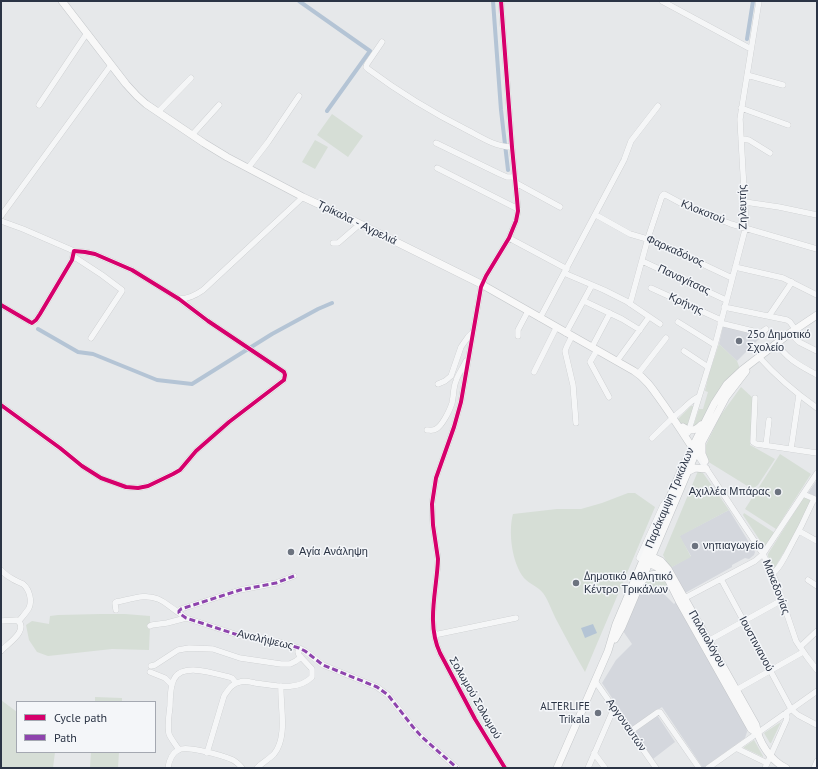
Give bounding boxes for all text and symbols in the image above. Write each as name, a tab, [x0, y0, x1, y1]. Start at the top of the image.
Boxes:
street label: Ζηλευτής	[736, 184, 750, 230]
street label: Κλοκοτού	[679, 197, 727, 227]
street label: Τρίκαλα - Αγρελιά	[315, 198, 399, 248]
street label: Φαρκαδόνος	[644, 232, 706, 270]
street label: Παναγίτσας	[655, 262, 713, 298]
street label: Κρήνης	[667, 290, 705, 318]
place label: 25ο Δημοτικό Σχολείο	[747, 328, 811, 354]
marker: 25ο Δημοτικό Σχολείο	[734, 336, 744, 346]
street label: Παράκαμψη Τρικάλων	[643, 446, 697, 550]
place label: Αχιλλέα Μπάρας	[689, 485, 770, 499]
marker: Αχιλλέα Μπάρας	[773, 487, 783, 497]
place label: νηπιαγωγείο	[703, 539, 764, 553]
marker: νηπιαγωγείο	[690, 541, 700, 551]
place label: Αγία Ανάληψη	[299, 545, 368, 559]
marker: Αγία Ανάληψη	[286, 547, 296, 557]
street label: Μακεδονίας	[759, 558, 793, 616]
place label: Δημοτικό Αθλητικό Κέντρο Τρικάλων	[584, 570, 673, 596]
marker: Δημοτικό Αθλητικό Κέντρο Τρικάλων	[571, 578, 581, 588]
street label: Παλαιολόγου	[685, 608, 729, 670]
street label: Ιουστινιανού	[736, 614, 776, 674]
street label: Αναλήψεως	[236, 627, 294, 653]
street label: Σολωμού Σολωμού	[446, 655, 504, 741]
street label: Αργοναυτών	[603, 696, 649, 754]
place label: ALTERLIFE Trikala	[540, 700, 590, 726]
legend	[16, 701, 156, 753]
marker: ALTERLIFE Trikala	[593, 708, 603, 718]
text: Cycle path	[54, 710, 107, 725]
text: Path	[54, 730, 77, 745]

